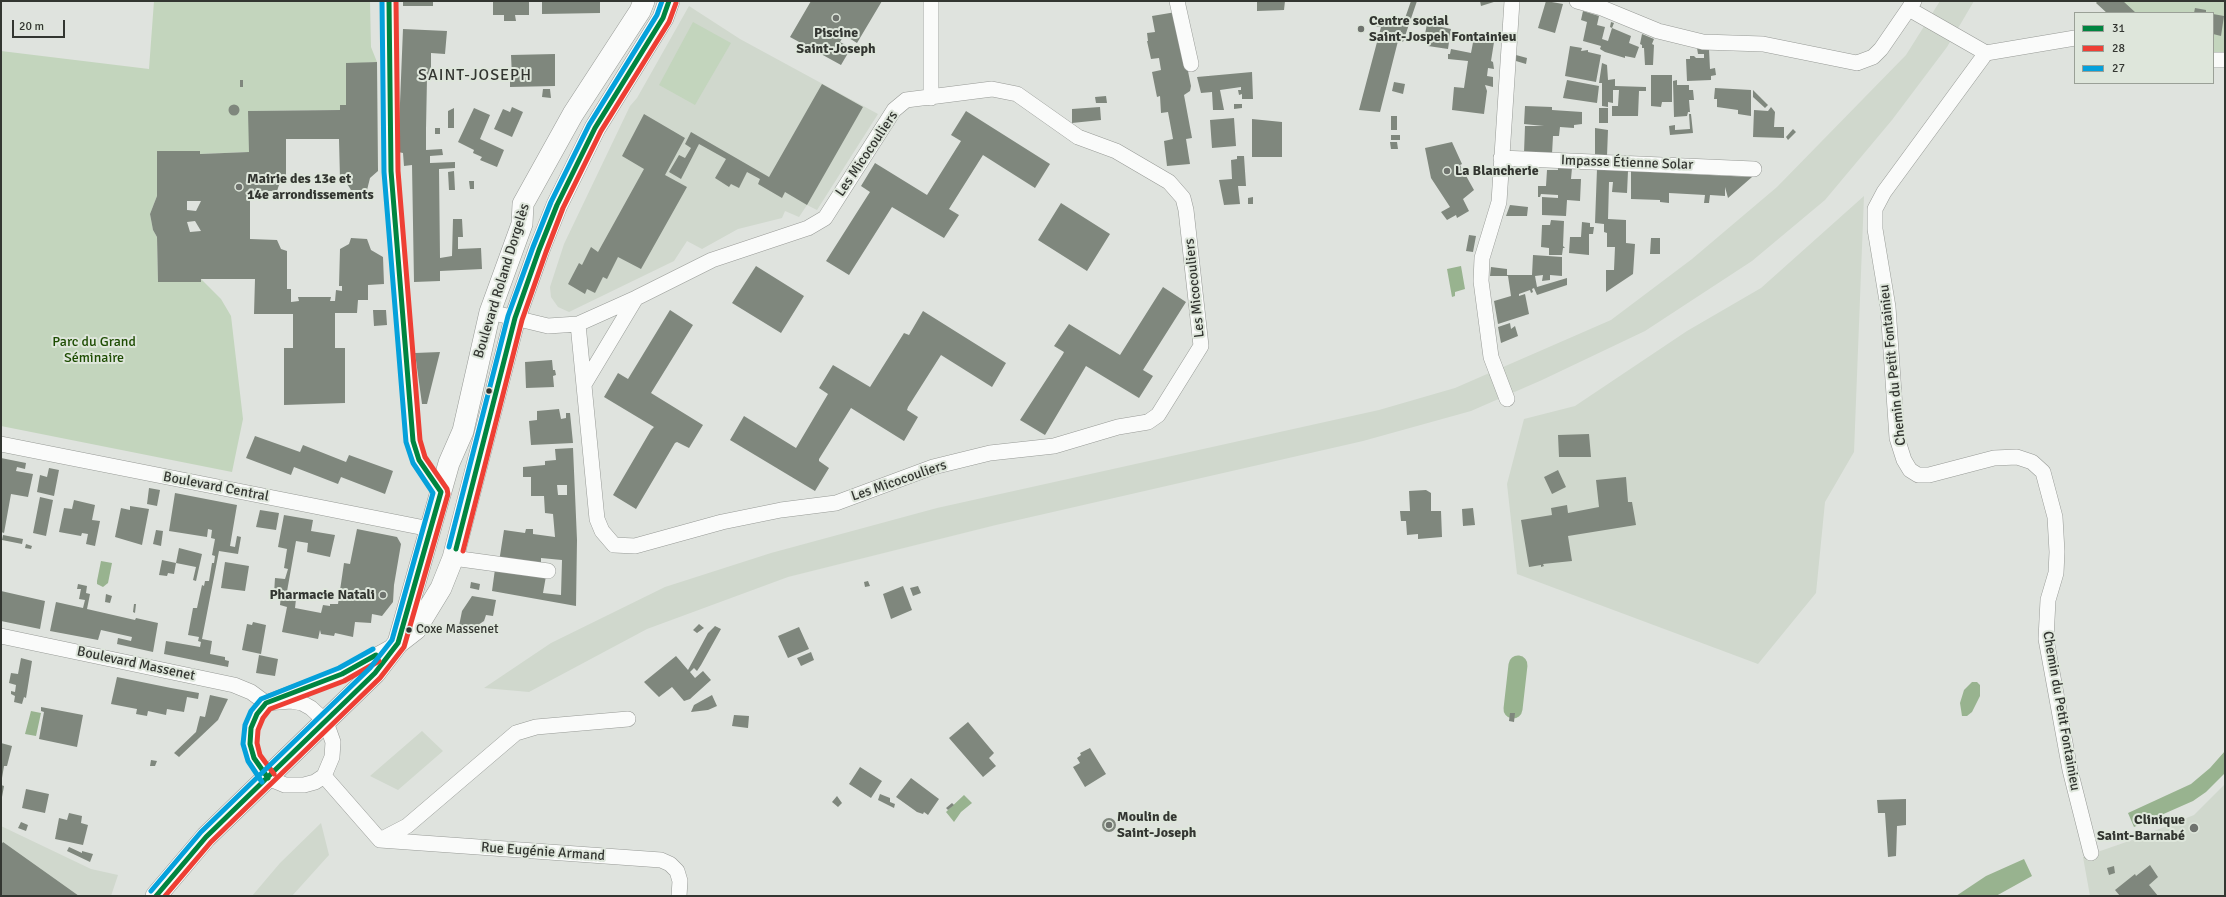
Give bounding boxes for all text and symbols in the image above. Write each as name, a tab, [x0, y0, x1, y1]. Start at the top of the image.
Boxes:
scale bar	[14, 12, 67, 38]
legend	[2074, 12, 2214, 84]
marker: Piscine Saint-Joseph	[831, 13, 841, 23]
place label: Centre social Saint-Jospeh Fontainieu	[1369, 13, 1516, 46]
text: 20 m	[19, 19, 44, 34]
text: 31	[2112, 21, 2125, 36]
marker: Centre social Saint-Jospeh Fontainieu	[1356, 24, 1366, 34]
place label: Piscine Saint-Joseph	[796, 25, 876, 58]
text: 28	[2112, 41, 2125, 56]
text: 27	[2112, 61, 2125, 76]
district label: SAINT-JOSEPH	[418, 66, 532, 86]
street label: Les Micocouliers	[832, 108, 902, 200]
street label: Impasse Étienne Solar	[1560, 152, 1694, 174]
place label: La Blancherie	[1455, 163, 1539, 179]
marker: La Blancherie	[1442, 166, 1452, 176]
place label: Mairie des 13e et 14e arrondissements	[247, 171, 374, 204]
marker: Mairie des 13e et 14e arrondissements	[234, 182, 244, 192]
street label: Boulevard Roland Dorgelès	[470, 202, 534, 360]
street label: Les Micocouliers	[1181, 238, 1209, 338]
street label: Chemin du Petit Fontainieu	[1876, 284, 1910, 446]
park label: Parc du Grand Séminaire	[52, 334, 136, 366]
unlabelled marker	[484, 386, 494, 396]
street label: Les Micocouliers	[849, 457, 949, 505]
street label: Boulevard Central	[162, 469, 270, 505]
place label: Pharmacie Natali	[269, 587, 375, 603]
marker: Pharmacie Natali	[378, 590, 388, 600]
place label: Coxe Massenet	[416, 622, 499, 638]
marker: Coxe Massenet	[404, 625, 414, 635]
street label: Chemin du Petit Fontainieu	[2039, 630, 2083, 792]
street label: Boulevard Massenet	[75, 643, 197, 685]
place label: Moulin de Saint-Joseph	[1117, 809, 1196, 842]
place label: Clinique Saint-Barnabé	[2097, 812, 2185, 844]
marker: Moulin de Saint-Joseph	[1104, 820, 1114, 830]
marker: Clinique Saint-Barnabé	[2188, 822, 2200, 834]
street label: Rue Eugénie Armand	[480, 839, 606, 865]

